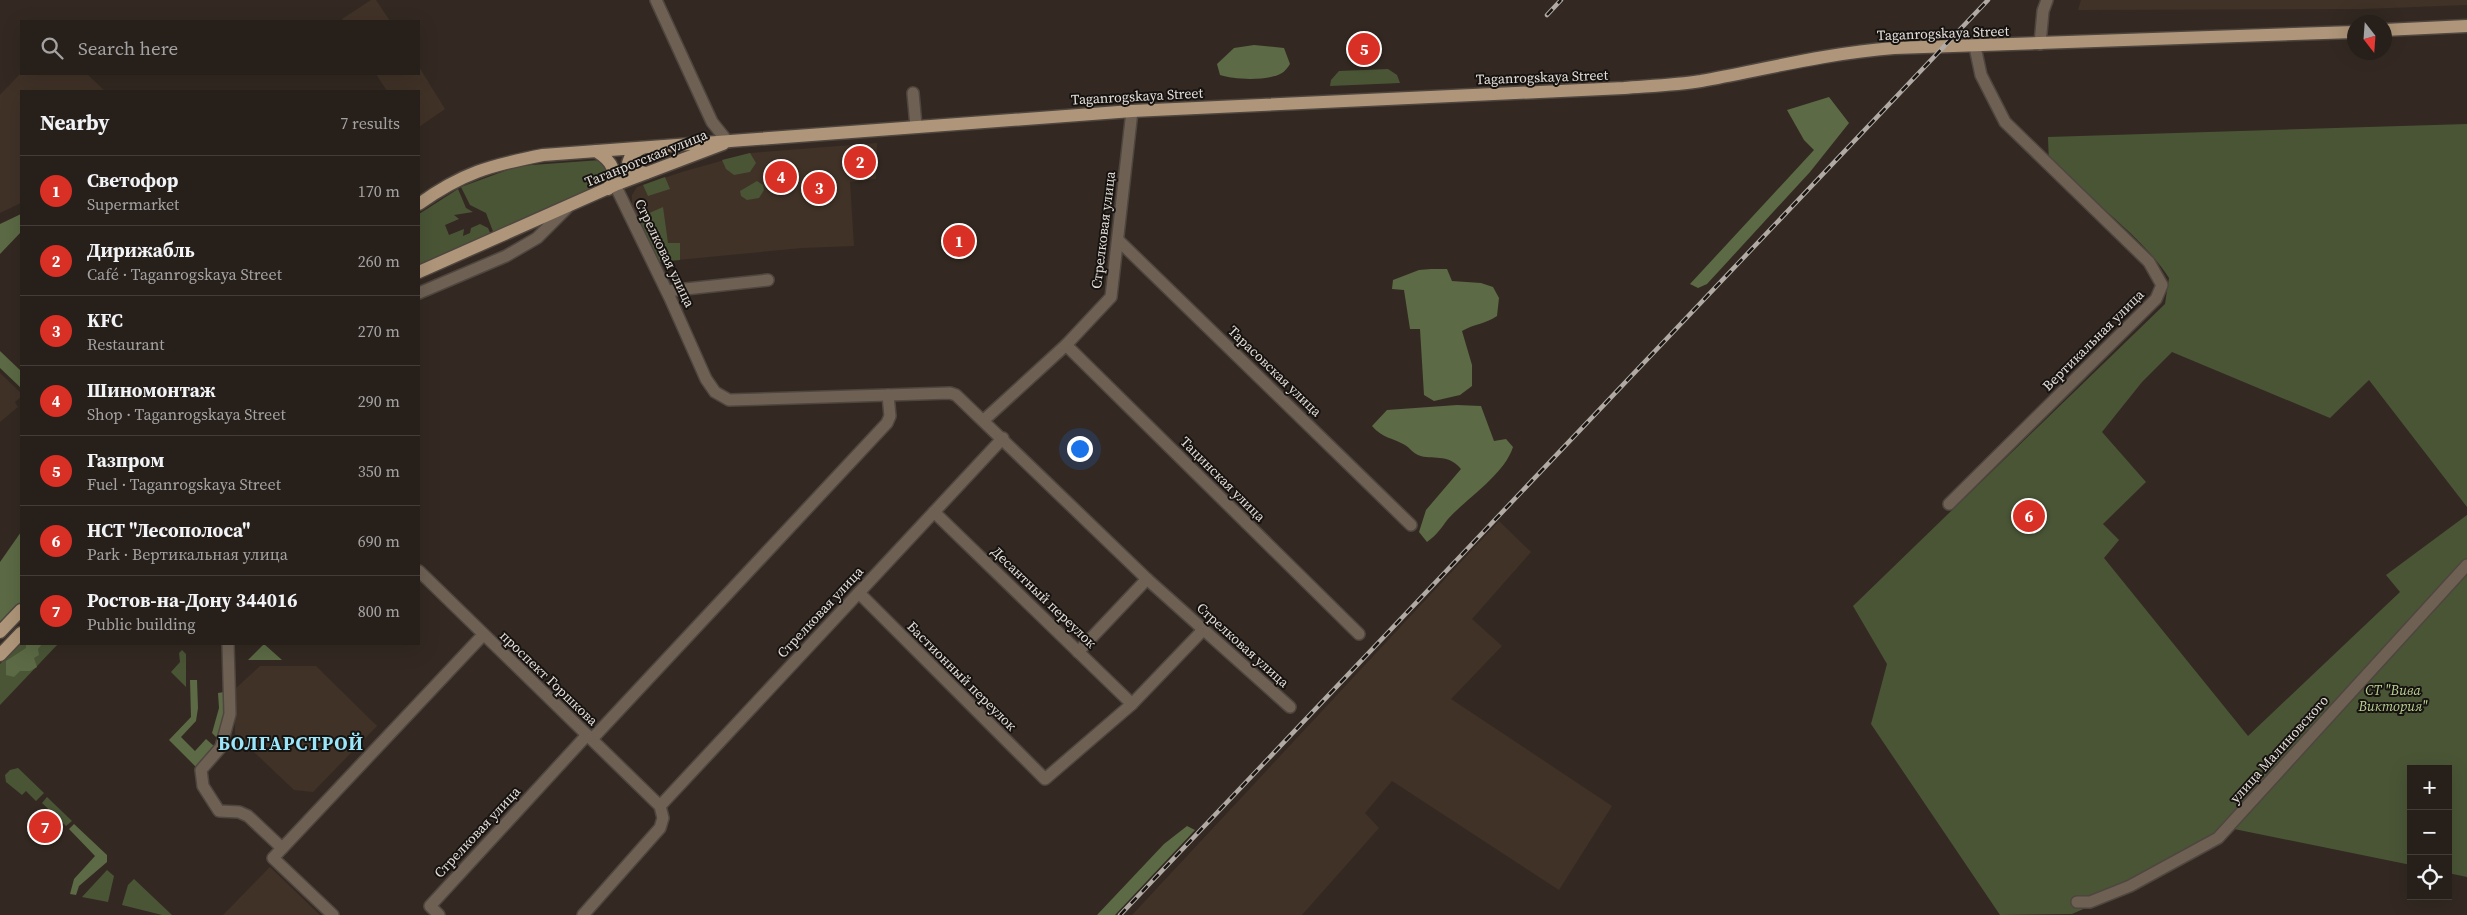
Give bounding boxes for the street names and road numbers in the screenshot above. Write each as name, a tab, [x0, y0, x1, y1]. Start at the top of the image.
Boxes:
street label: Taganrogskaya Street	[1877, 21, 2010, 45]
street label: Taganrogskaya Street	[1476, 65, 1609, 89]
street label: Taganrogskaya Street	[1070, 83, 1204, 109]
street label: Таганрогская улица	[582, 124, 711, 192]
street label: Стрелковая улица	[1086, 169, 1120, 290]
street label: Стрелковая улица	[630, 195, 700, 311]
street label: Вертикальная улица	[2038, 284, 2149, 395]
street label: Тарасовская улица	[1224, 321, 1327, 422]
street label: Тацинская улица	[1176, 432, 1271, 527]
street label: Десантный переулок	[987, 542, 1101, 653]
street label: Стрелковая улица	[772, 561, 868, 662]
street label: Стрелковая улица	[1192, 598, 1294, 693]
street label: Бастионный переулок	[903, 617, 1021, 735]
street label: проспект Горшкова	[496, 626, 603, 731]
street label: улица Малиновского	[2225, 690, 2333, 807]
street label: Стрелковая улица	[429, 781, 525, 882]

